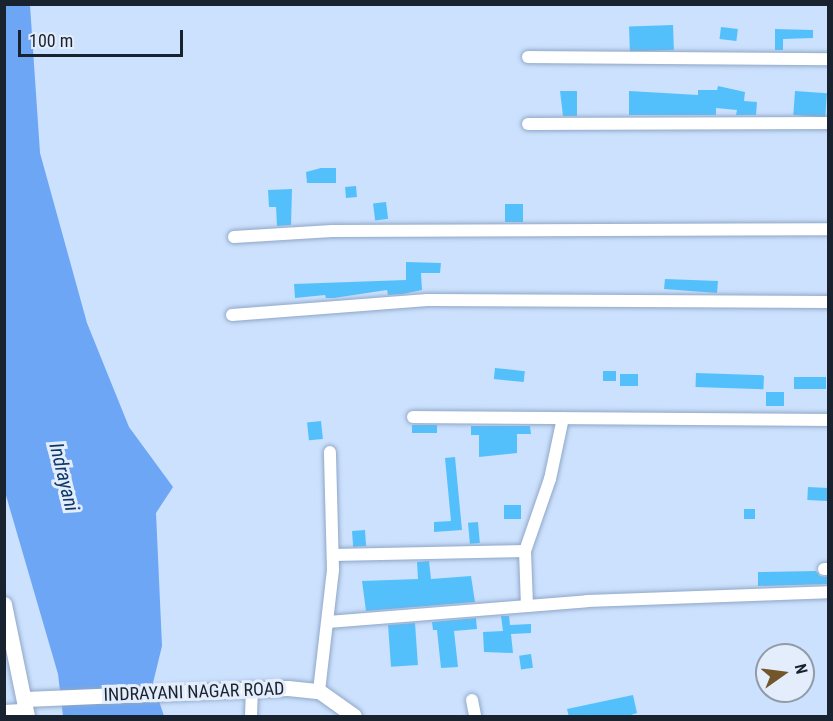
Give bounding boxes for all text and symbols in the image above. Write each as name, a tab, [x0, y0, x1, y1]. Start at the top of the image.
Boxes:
scale bar	[21, 18, 186, 56]
text: 100 m	[29, 30, 73, 51]
water label: Indrayani	[44, 440, 84, 514]
north arrow	[755, 643, 815, 703]
text: N	[791, 662, 811, 676]
street label: INDRAYANI NAGAR ROAD	[103, 678, 285, 706]

